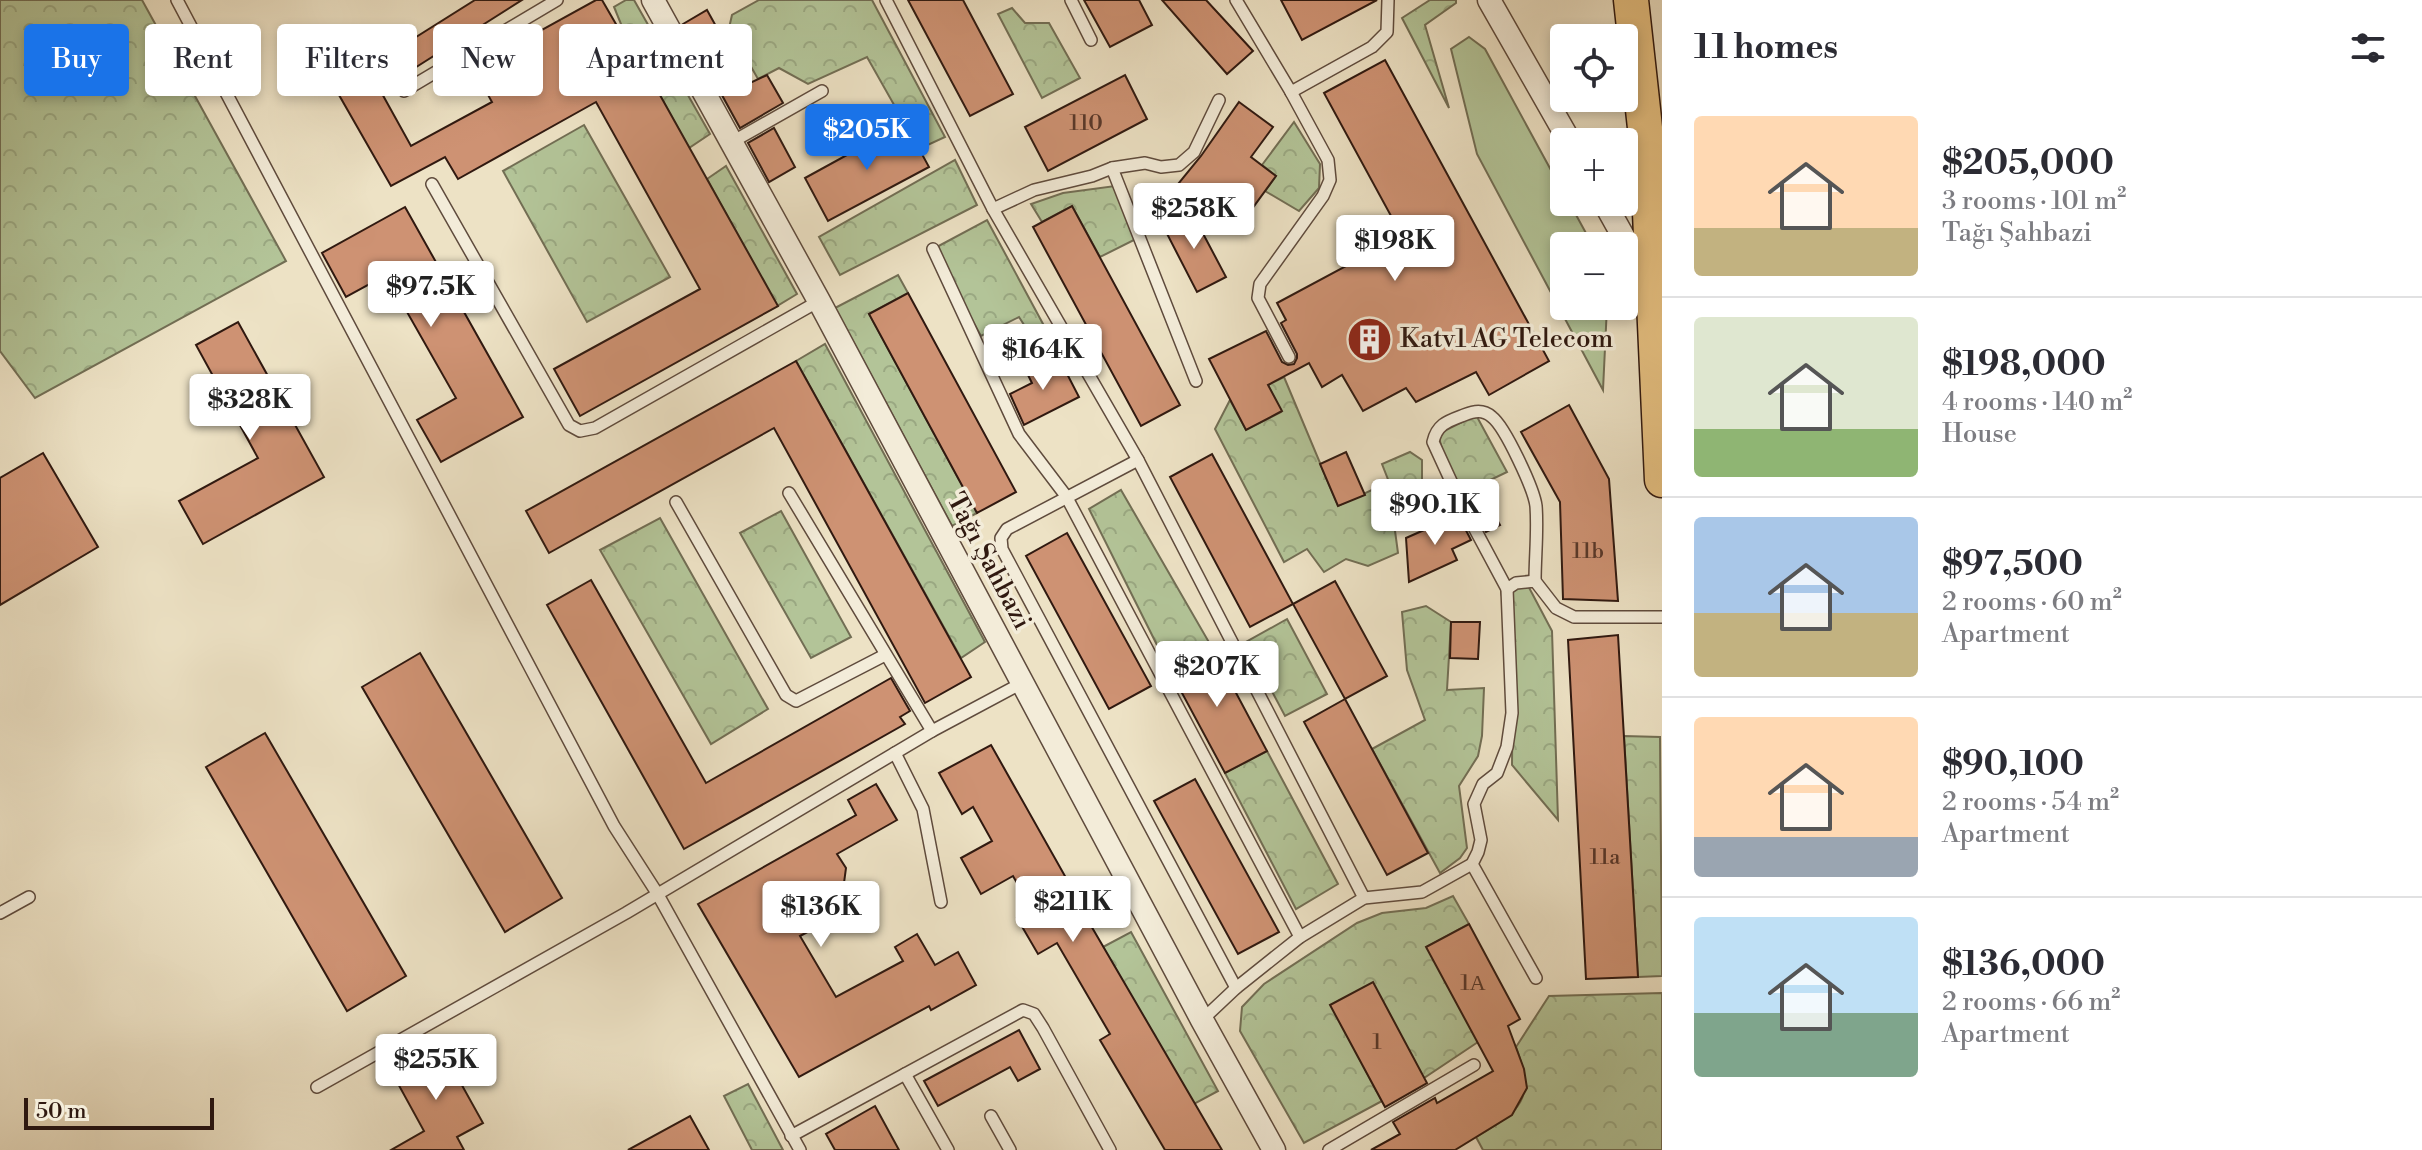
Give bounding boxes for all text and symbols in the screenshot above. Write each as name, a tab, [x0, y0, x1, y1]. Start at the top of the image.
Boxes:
chip: Buy	[24, 24, 129, 96]
chip: Rent	[145, 24, 261, 96]
chip: Filters	[277, 24, 417, 96]
chip: New	[433, 24, 543, 96]
chip: Apartment	[559, 24, 752, 96]
map controls	[1550, 24, 1638, 320]
button: locate	[1550, 24, 1638, 112]
icon: filters	[2346, 26, 2390, 70]
text: 11 homes	[1694, 27, 1838, 69]
pin: $205K	[811, 104, 923, 172]
house number: 110	[1069, 110, 1103, 137]
text: $205K	[823, 114, 911, 146]
button: +	[1550, 128, 1638, 216]
text: $205,000	[1942, 143, 2114, 185]
icon: home	[1758, 148, 1854, 244]
pin: $258K	[1138, 183, 1250, 251]
text: 3 rooms · 101 m²	[1942, 185, 2126, 217]
text: $258K	[1151, 193, 1237, 225]
pin: $198K	[1339, 215, 1451, 283]
text: Tağı Şahbazi	[1942, 217, 2092, 249]
text: $198K	[1354, 225, 1436, 257]
button: −	[1550, 232, 1638, 320]
pin: $97.5K	[366, 261, 496, 329]
text: $97.5K	[386, 271, 476, 303]
building icon: Katv1 AG Telecom	[1345, 315, 1393, 363]
place label: Katv1 AG Telecom	[1400, 323, 1614, 355]
pin: $164K	[987, 324, 1099, 392]
text: $164K	[1002, 334, 1084, 366]
text: $198,000	[1942, 344, 2106, 386]
icon: home	[1758, 349, 1854, 445]
pin: $328K	[194, 374, 306, 442]
text: $328K	[208, 384, 293, 416]
text: 4 rooms · 140 m²	[1942, 386, 2132, 418]
text: House	[1942, 418, 2017, 450]
pin: $90.1K	[1370, 479, 1500, 547]
street label: Tağı Şahbazi	[940, 487, 1038, 635]
text: $90.1K	[1389, 489, 1481, 521]
house number: 11b	[1572, 538, 1604, 565]
text: $97,500	[1942, 544, 2083, 586]
icon: home	[1758, 549, 1854, 645]
text: 2 rooms · 60 m²	[1942, 586, 2122, 618]
text: Apartment	[1942, 618, 2070, 650]
pin: $207K	[1161, 641, 1273, 709]
text: $207K	[1174, 651, 1260, 683]
text: $90,100	[1942, 744, 2084, 786]
icon: home	[1758, 749, 1854, 845]
text: 2 rooms · 54 m²	[1942, 786, 2119, 818]
text: Apartment	[1942, 818, 2070, 850]
house number: 11a	[1590, 844, 1621, 871]
pin: $211K	[1017, 876, 1129, 944]
pin: $136K	[765, 881, 877, 949]
text: $211K	[1034, 886, 1112, 918]
text: $136K	[780, 891, 862, 923]
text: $136,000	[1942, 944, 2105, 986]
icon: home	[1758, 949, 1854, 1045]
house number: 1А	[1460, 970, 1486, 997]
text: 2 rooms · 66 m²	[1942, 986, 2120, 1018]
text: Apartment	[1942, 1018, 2070, 1050]
house number: 1	[1372, 1029, 1382, 1056]
pin: $255K	[380, 1034, 492, 1102]
text: $255K	[393, 1044, 479, 1076]
scale bar	[24, 1094, 214, 1130]
text: 50 m	[36, 1098, 87, 1125]

